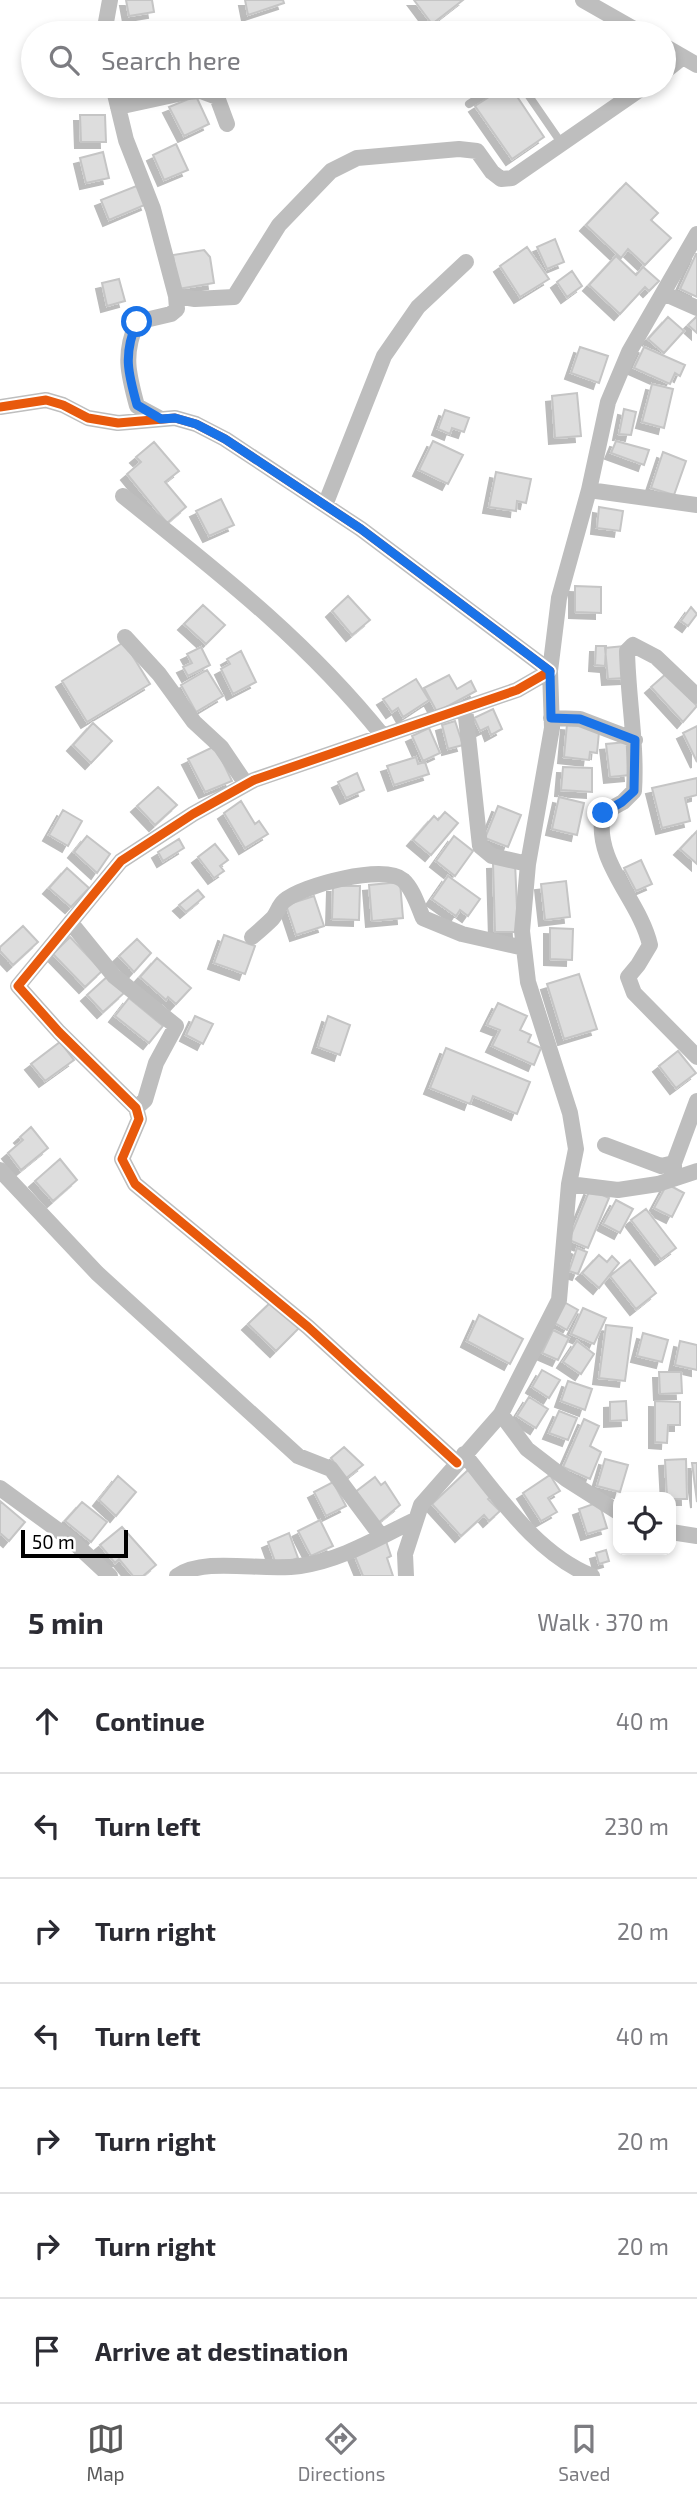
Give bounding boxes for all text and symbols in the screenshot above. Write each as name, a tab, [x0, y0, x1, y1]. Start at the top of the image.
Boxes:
search box	[21, 21, 676, 98]
icon: search	[45, 41, 83, 79]
text: Search here	[101, 44, 241, 75]
route start	[121, 306, 152, 337]
route end	[587, 797, 618, 828]
map controls	[613, 1492, 676, 1555]
button: locate	[613, 1492, 676, 1555]
scale bar	[21, 1527, 128, 1559]
text: 50 m	[32, 1530, 75, 1553]
text: 5 min	[28, 1604, 104, 1640]
text: Walk · 370 m	[537, 1608, 669, 1636]
icon: ahead	[28, 1702, 66, 1740]
text: Continue	[95, 1705, 205, 1736]
text: 40 m	[616, 1707, 669, 1735]
icon: left	[28, 1807, 66, 1845]
text: Turn left	[95, 1810, 201, 1841]
text: 230 m	[604, 1812, 669, 1840]
icon: right	[28, 1912, 66, 1950]
text: Turn right	[95, 1915, 216, 1946]
text: 20 m	[617, 1917, 669, 1945]
icon: left	[28, 2017, 66, 2055]
text: Turn left	[95, 2020, 201, 2051]
text: 40 m	[616, 2022, 669, 2050]
icon: right	[28, 2122, 66, 2160]
text: Turn right	[95, 2125, 216, 2156]
text: 20 m	[617, 2127, 669, 2155]
icon: right	[28, 2227, 66, 2265]
text: Turn right	[95, 2230, 216, 2261]
text: 20 m	[617, 2232, 669, 2260]
icon: arrive	[28, 2332, 66, 2370]
text: Arrive at destination	[95, 2335, 348, 2366]
tab: Map	[87, 2420, 125, 2485]
tab: Directions	[298, 2420, 385, 2485]
tab: Saved	[558, 2420, 610, 2485]

